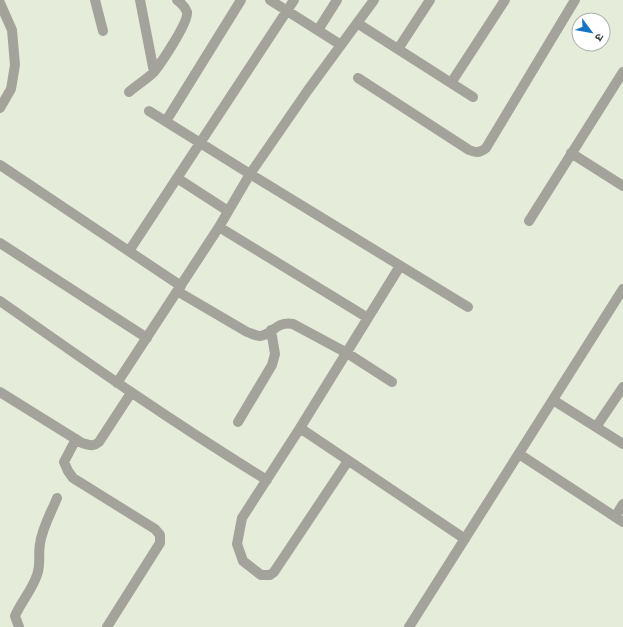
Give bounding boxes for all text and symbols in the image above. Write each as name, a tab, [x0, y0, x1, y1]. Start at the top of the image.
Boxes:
north arrow	[571, 12, 611, 52]
text: उ	[591, 30, 607, 44]

